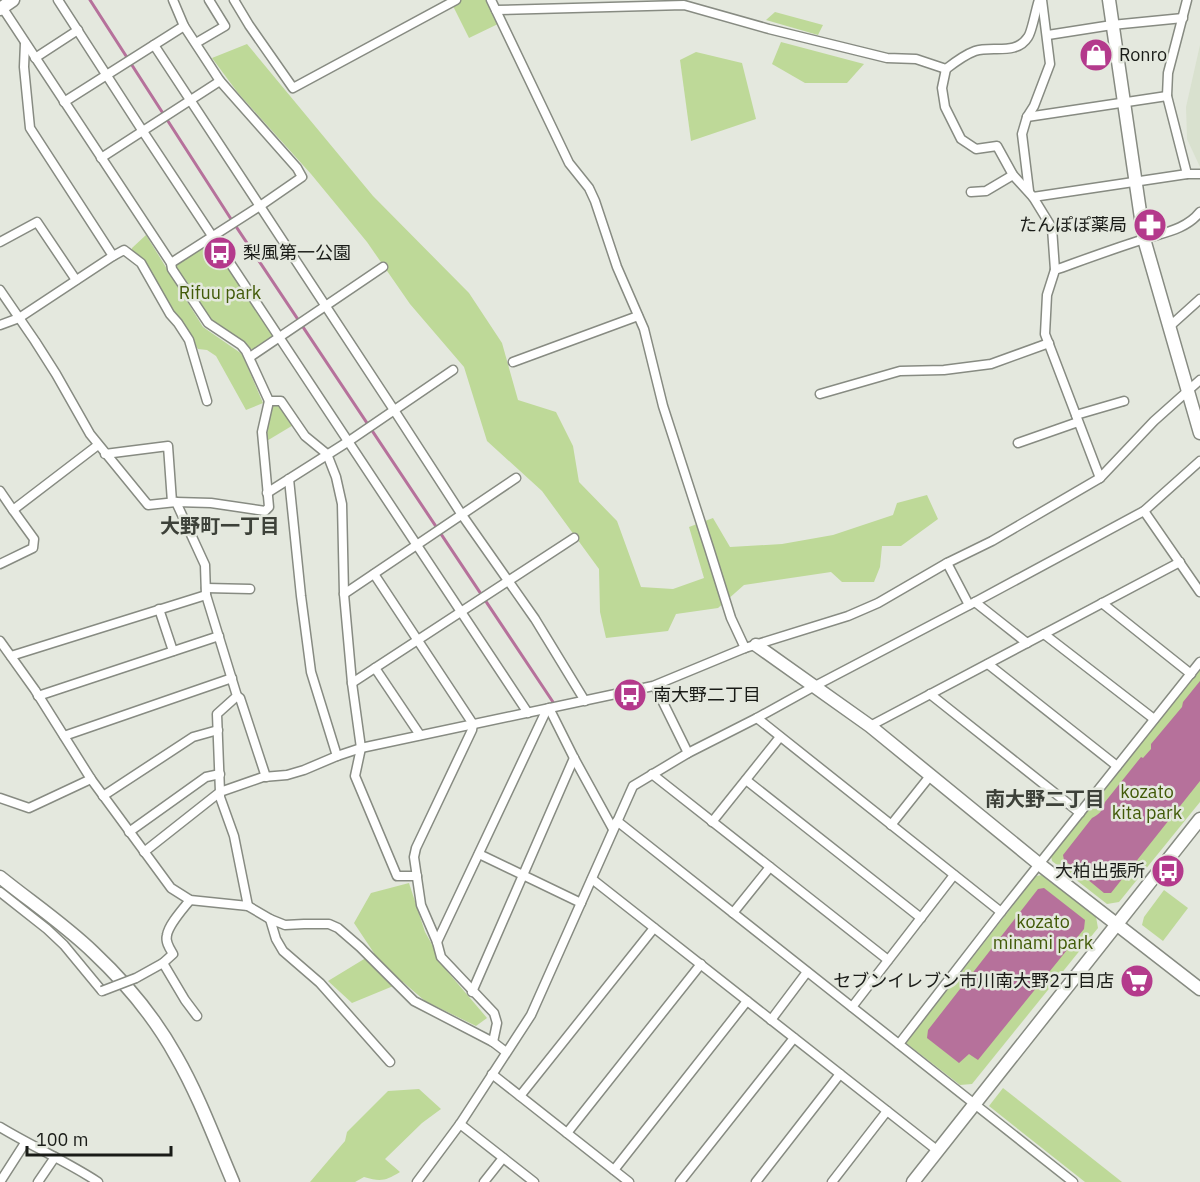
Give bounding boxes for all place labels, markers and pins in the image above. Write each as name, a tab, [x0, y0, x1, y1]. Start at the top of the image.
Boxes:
shop icon: Ronro	[1078, 37, 1114, 73]
place label: Ronro	[1119, 43, 1167, 66]
pharmacy icon: たんぽぽ薬局	[1132, 207, 1168, 243]
place label: たんぽぽ薬局	[1019, 213, 1127, 236]
bus stop icon: 梨風第一公園	[202, 235, 238, 271]
place label: 梨風第一公園	[243, 241, 351, 264]
bus stop icon: 南大野二丁目	[612, 677, 648, 713]
place label: 南大野二丁目	[653, 683, 761, 706]
bus stop icon: 大柏出張所	[1150, 853, 1186, 889]
place label: 大柏出張所	[1055, 859, 1145, 882]
supermarket icon: セブンイレブン市川南大野2丁目店	[1119, 963, 1155, 999]
place label: セブンイレブン市川南大野2丁目店	[833, 969, 1114, 992]

